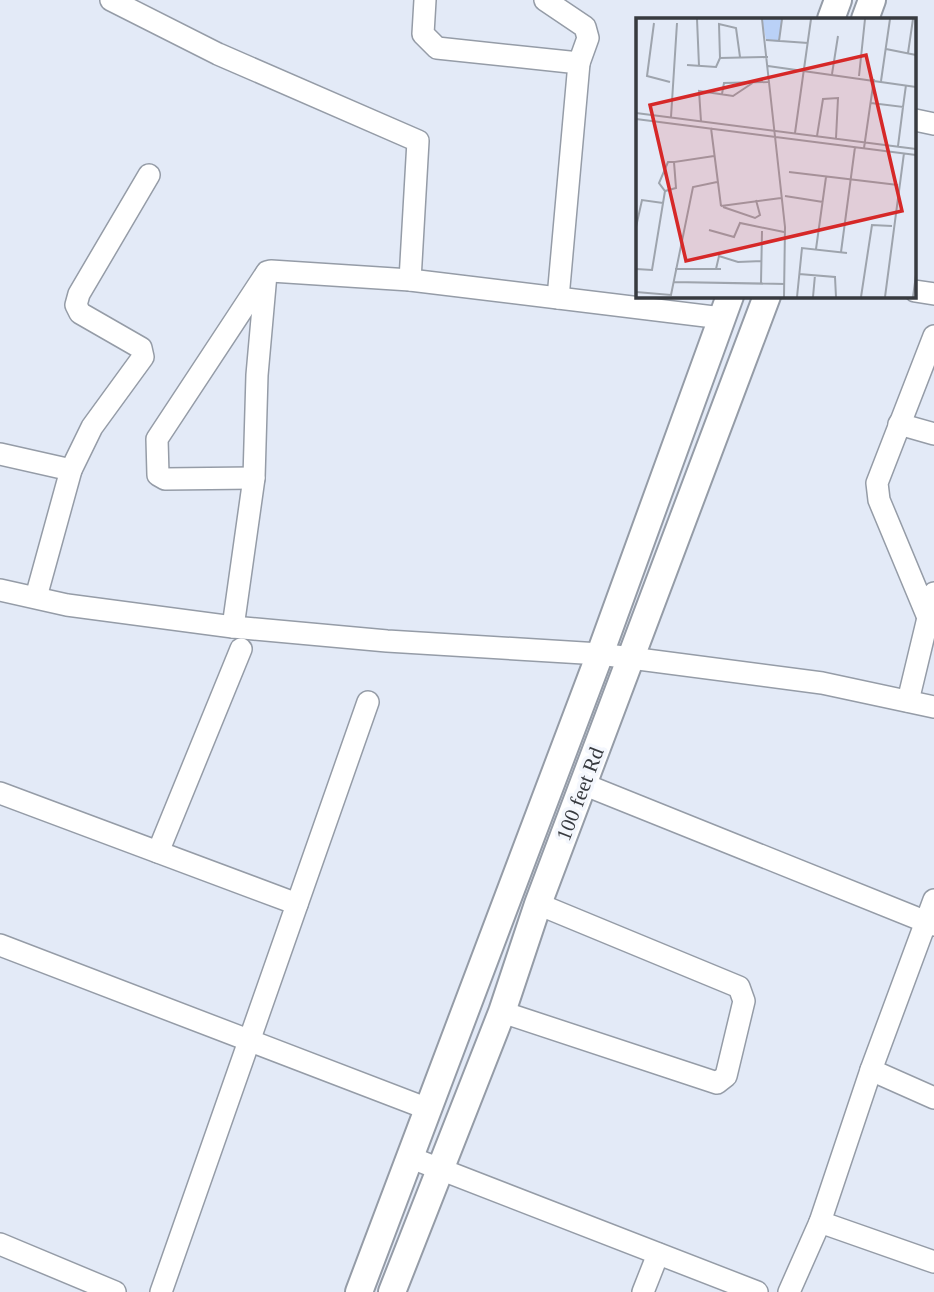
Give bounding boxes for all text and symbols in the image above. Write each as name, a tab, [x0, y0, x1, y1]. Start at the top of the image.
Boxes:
inset map	[636, 18, 916, 298]
street label: 100 feet Rd	[551, 744, 609, 844]

